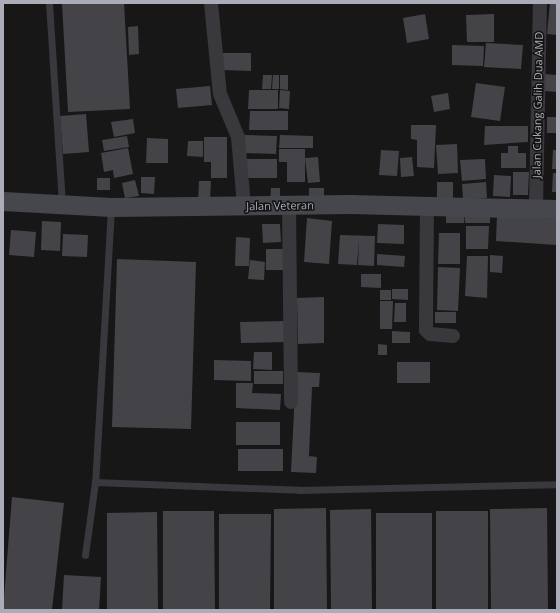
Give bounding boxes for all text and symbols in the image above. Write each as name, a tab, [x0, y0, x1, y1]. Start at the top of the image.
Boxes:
street label: Jalan Cukang Galih Dua AMD	[530, 32, 546, 178]
street label: Jalan Veteran	[246, 199, 314, 213]

